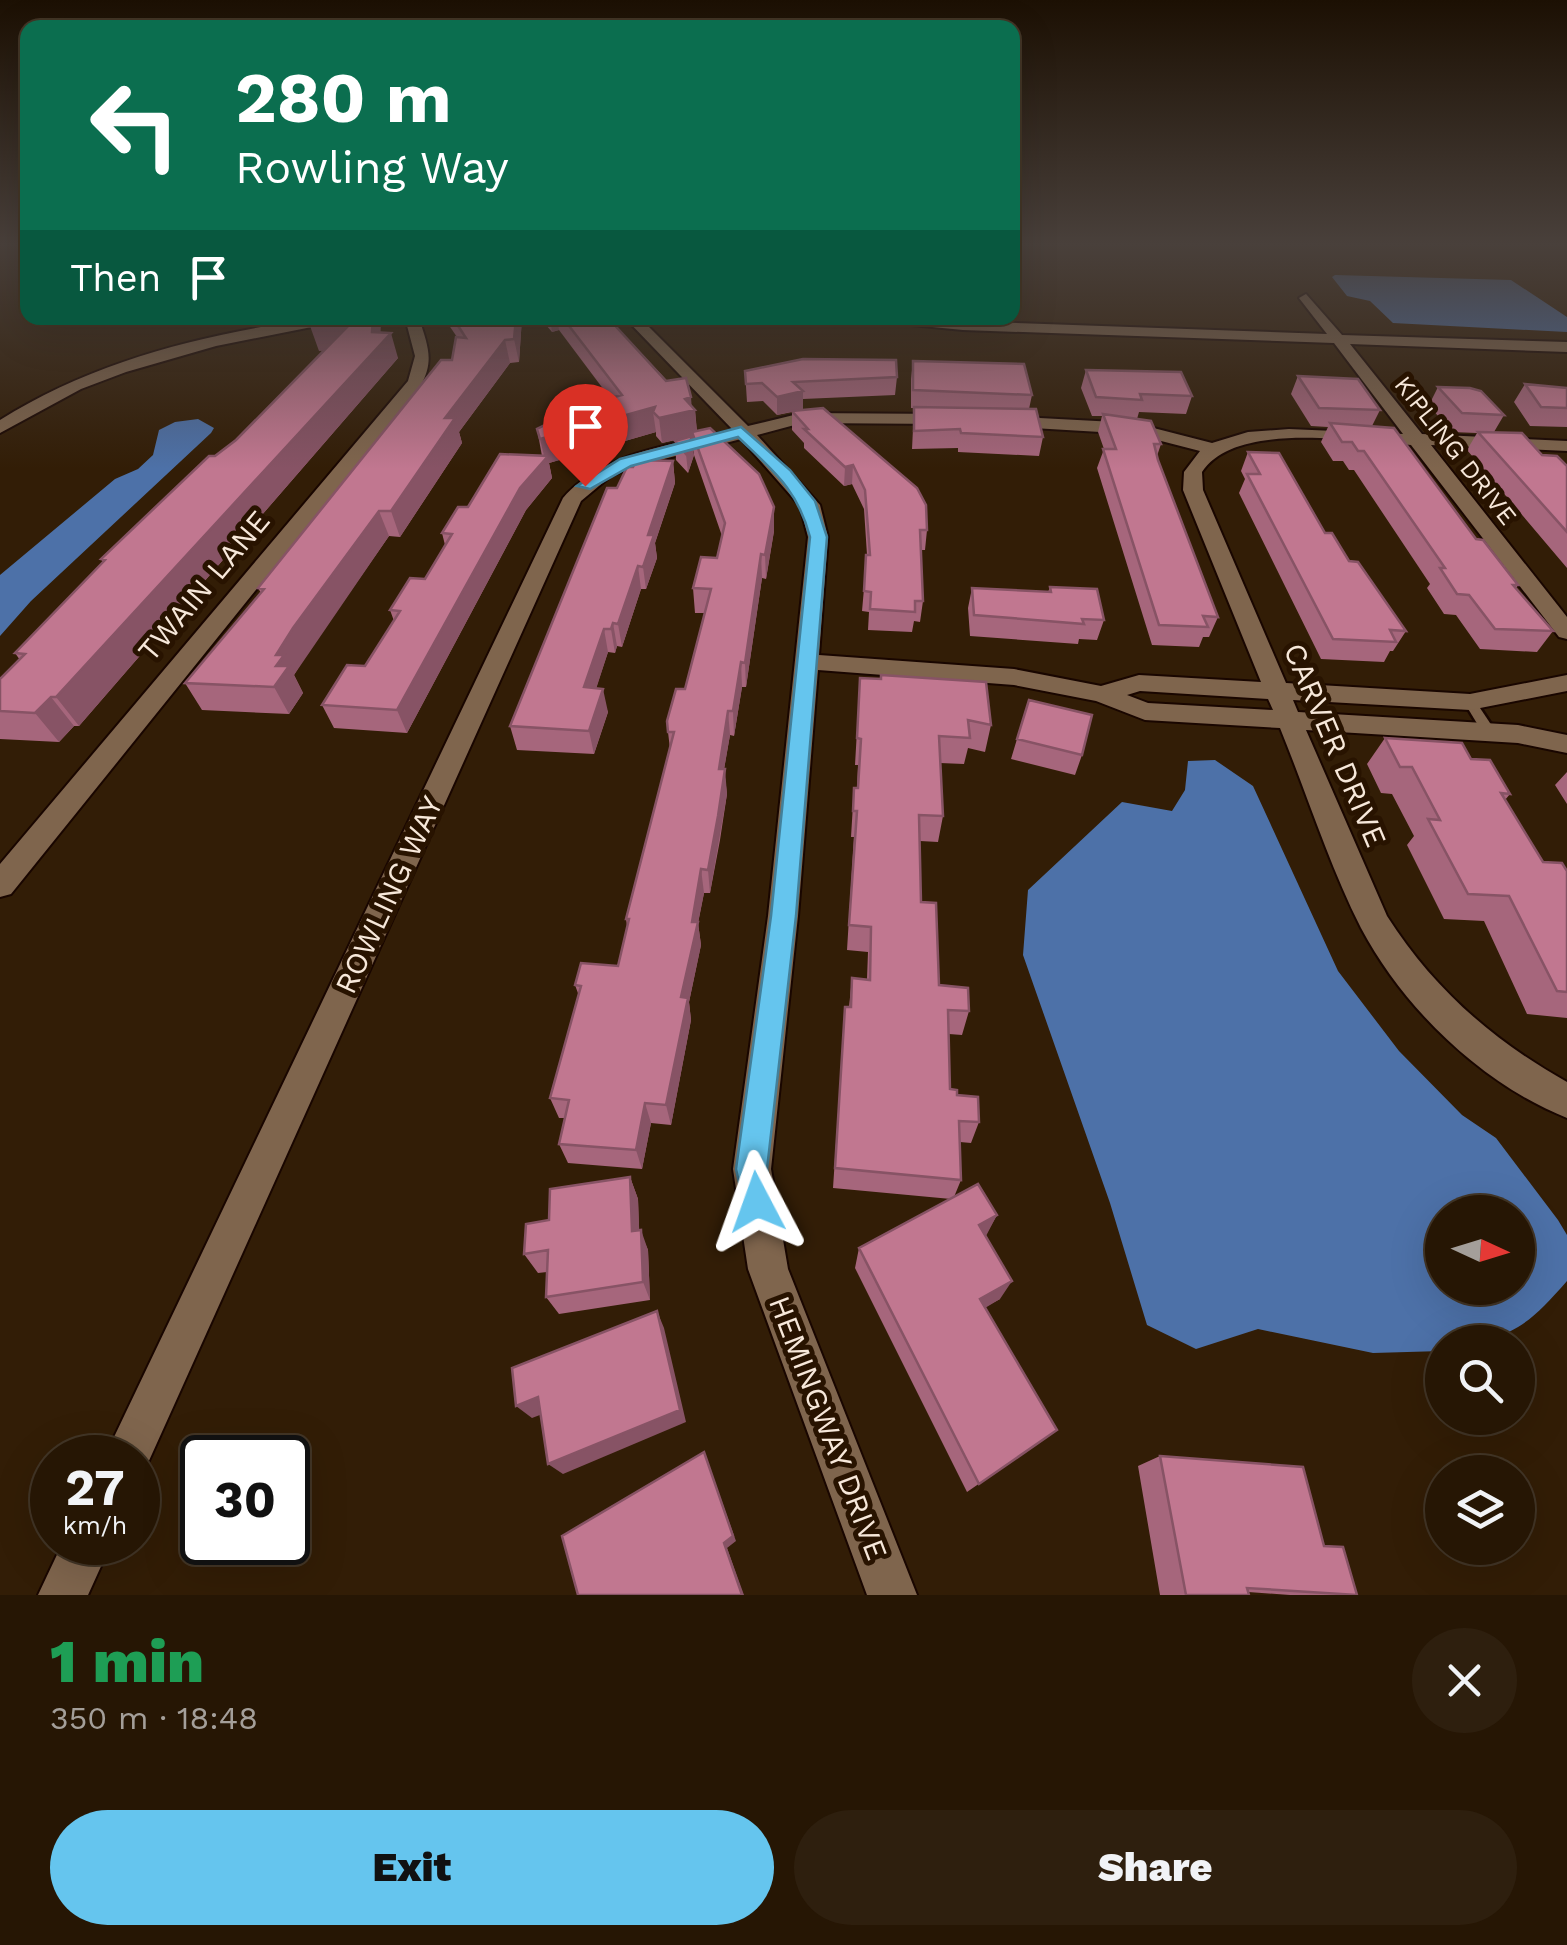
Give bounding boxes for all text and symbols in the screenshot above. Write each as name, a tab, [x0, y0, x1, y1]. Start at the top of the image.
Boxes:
text: 280 m	[235, 57, 452, 139]
icon: left	[70, 60, 200, 190]
text: Rowling Way	[235, 141, 509, 194]
icon: arrive	[181, 250, 236, 305]
text: Then	[70, 256, 161, 300]
street label: KIPLING DRIVE	[1389, 370, 1523, 530]
pin	[543, 384, 628, 487]
icon: arrive	[558, 399, 613, 454]
street label: TWAIN LANE	[131, 503, 277, 668]
street label: CARVER DRIVE	[1277, 638, 1394, 852]
street label: ROWLING WAY	[328, 791, 450, 999]
position arrow	[705, 1150, 809, 1254]
north arrow	[1425, 1195, 1535, 1305]
map controls	[1425, 1195, 1535, 1565]
street label: HEMINGWAY DRIVE	[762, 1291, 895, 1565]
button: search	[1425, 1325, 1535, 1435]
speed limit sign: 30	[180, 1435, 310, 1565]
button: layers	[1425, 1455, 1535, 1565]
text: 27	[65, 1458, 125, 1517]
text: km/h	[63, 1511, 127, 1540]
text: 1 min	[50, 1626, 204, 1697]
button: close	[1412, 1628, 1517, 1733]
text: 350 m · 18:48	[50, 1699, 258, 1737]
button: Exit	[50, 1810, 774, 1925]
button: Share	[794, 1810, 1517, 1925]

